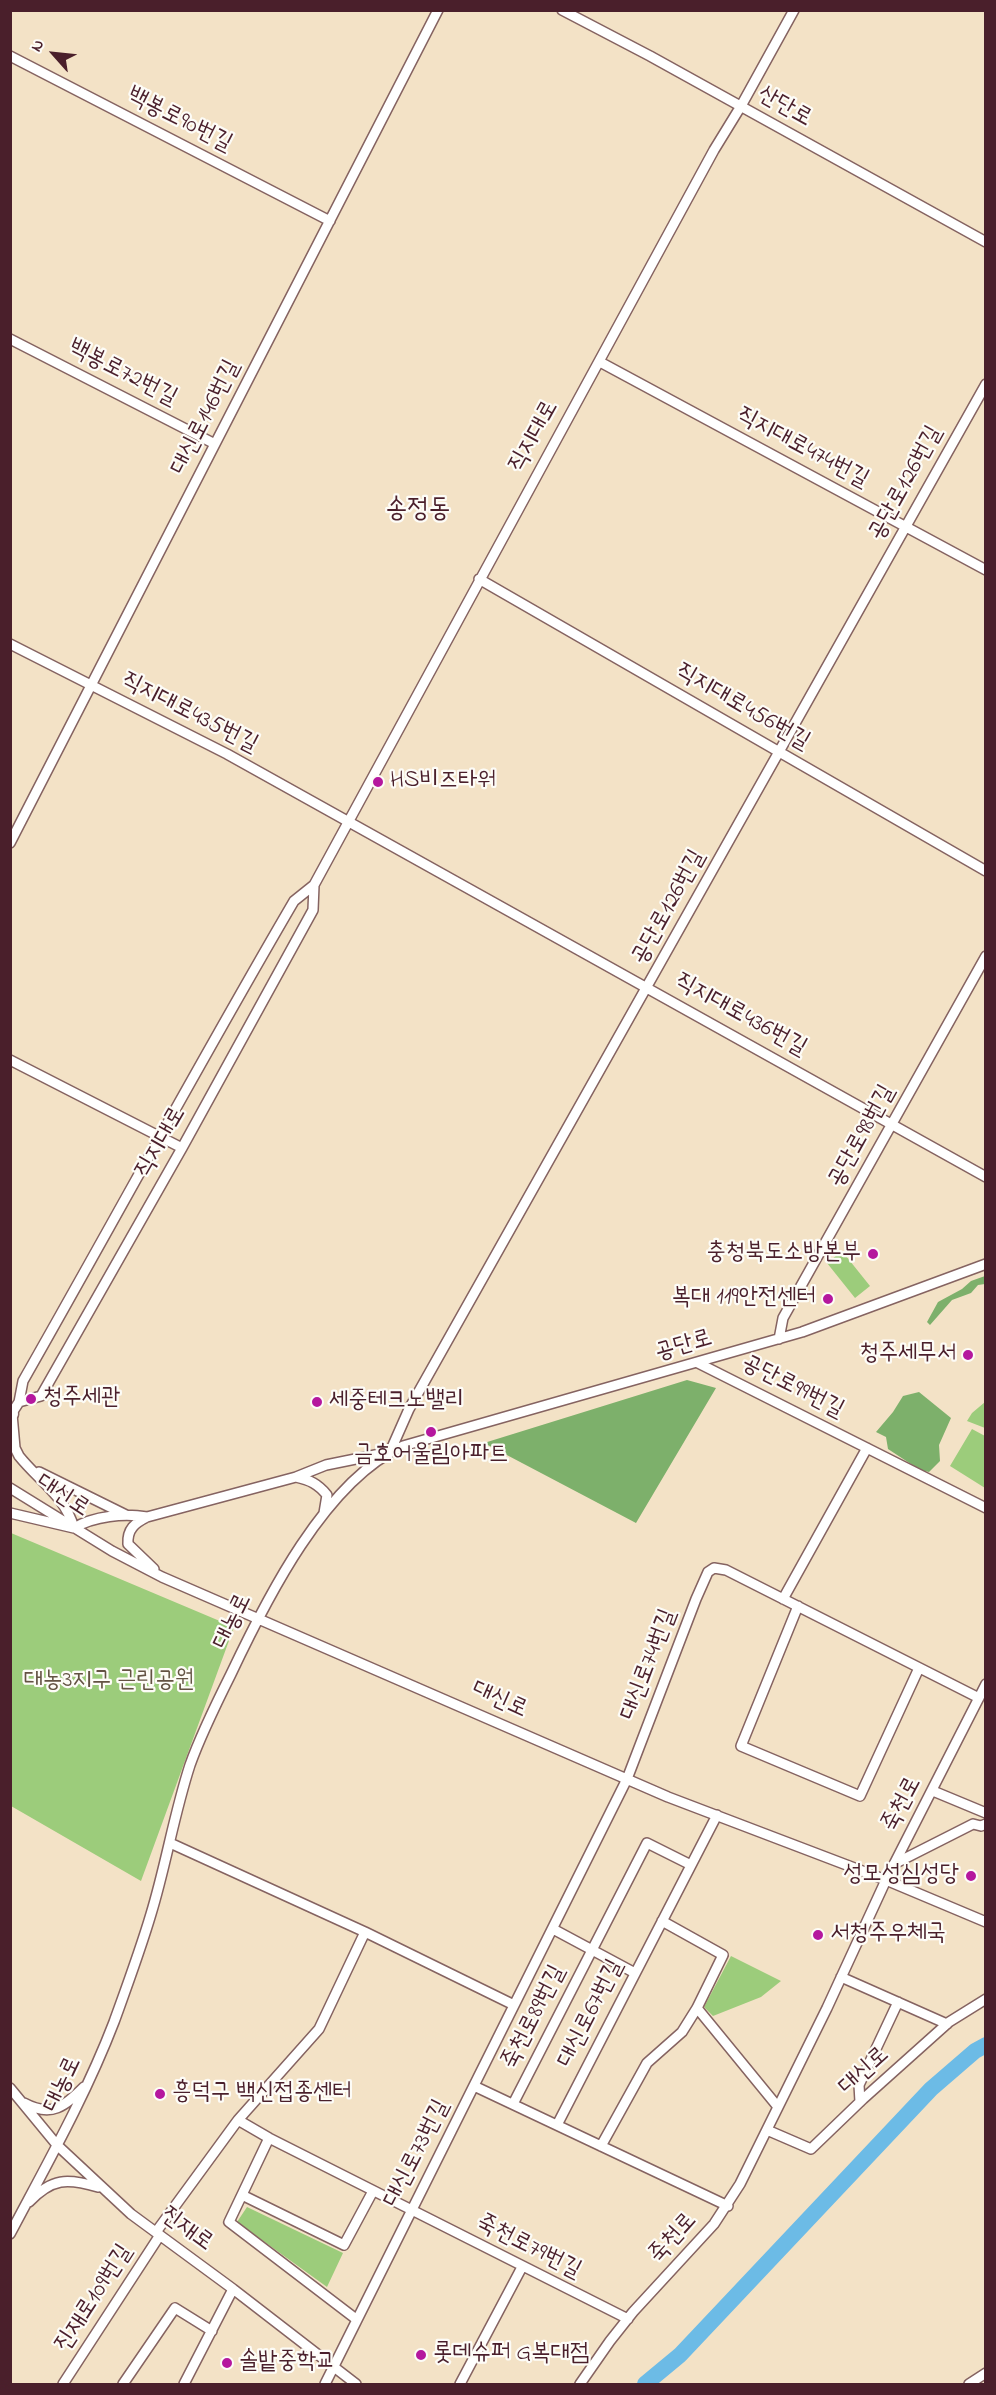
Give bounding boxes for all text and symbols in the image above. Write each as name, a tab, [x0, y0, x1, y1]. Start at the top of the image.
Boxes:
north arrow	[24, 24, 84, 84]
text: N	[25, 36, 51, 56]
street label: 산단로	[752, 81, 816, 135]
street label: 백봉로90번길	[122, 82, 236, 160]
street label: 백봉로72번길	[63, 334, 181, 414]
street label: 대신로146번길	[166, 356, 248, 480]
street label: 직지대로	[504, 396, 566, 478]
street label: 직지대로474번길	[731, 402, 873, 496]
street label: 공단로126번길	[864, 422, 950, 546]
district label: 송정동	[385, 496, 451, 528]
street label: 직지대로456번길	[670, 658, 814, 758]
street label: 직지대로435번길	[116, 667, 262, 761]
place label: HS비즈타워	[390, 768, 497, 796]
marker: HS비즈타워	[371, 775, 385, 789]
street label: 공단로126번길	[627, 846, 713, 970]
street label: 직지대로436번길	[669, 968, 811, 1064]
street label: 공단로98번길	[823, 1081, 903, 1193]
street label: 직지대로	[130, 1102, 194, 1184]
place label: 충청북도소방본부	[706, 1240, 861, 1268]
marker: 충청북도소방본부	[866, 1247, 880, 1261]
place label: 복대 119안전센터	[672, 1285, 816, 1313]
marker: 복대 119안전센터	[821, 1292, 835, 1306]
street label: 공단로	[652, 1325, 716, 1369]
place label: 청주세무서	[859, 1341, 956, 1369]
marker: 청주세무서	[961, 1348, 975, 1362]
street label: 공단로99번길	[736, 1350, 848, 1426]
place label: 청주세관	[43, 1385, 120, 1413]
place label: 세중테크노밸리	[329, 1388, 464, 1416]
marker: 청주세관	[24, 1392, 38, 1406]
marker: 세중테크노밸리	[310, 1395, 324, 1409]
marker: 금호어울림아파트	[424, 1425, 438, 1439]
place label: 금호어울림아파트	[354, 1442, 508, 1470]
street label: 대신로	[30, 1469, 94, 1525]
street label: 대농로	[208, 1590, 260, 1654]
street label: 대신로74번길	[616, 1606, 684, 1724]
park label: 대농3지구 근린공원	[24, 1668, 194, 1696]
street label: 대신로	[467, 1676, 531, 1726]
street label: 죽천로	[877, 1773, 929, 1837]
place label: 성모성심성당	[843, 1862, 959, 1890]
marker: 성모성심성당	[964, 1869, 978, 1883]
place label: 서청주우체국	[830, 1921, 946, 1949]
marker: 서청주우체국	[811, 1928, 825, 1942]
street label: 대신로67번길	[553, 1955, 631, 2073]
street label: 죽천로89번길	[497, 1961, 573, 2075]
street label: 대신로	[834, 2042, 896, 2102]
street label: 대농로	[39, 2053, 89, 2117]
place label: 흥덕구 백신접종센터	[172, 2080, 352, 2108]
marker: 흥덕구 백신접종센터	[153, 2087, 167, 2101]
street label: 대신로73번길	[379, 2096, 457, 2212]
street label: 진재로	[154, 2201, 218, 2259]
street label: 죽천로	[644, 2208, 704, 2270]
street label: 죽천로79번길	[471, 2209, 585, 2287]
street label: 진재로109번길	[50, 2240, 140, 2358]
place label: 롯데슈퍼 G복대점	[433, 2341, 589, 2369]
marker: 롯데슈퍼 G복대점	[414, 2348, 428, 2362]
place label: 솔밭중학교	[239, 2349, 336, 2377]
marker: 솔밭중학교	[220, 2356, 234, 2370]

